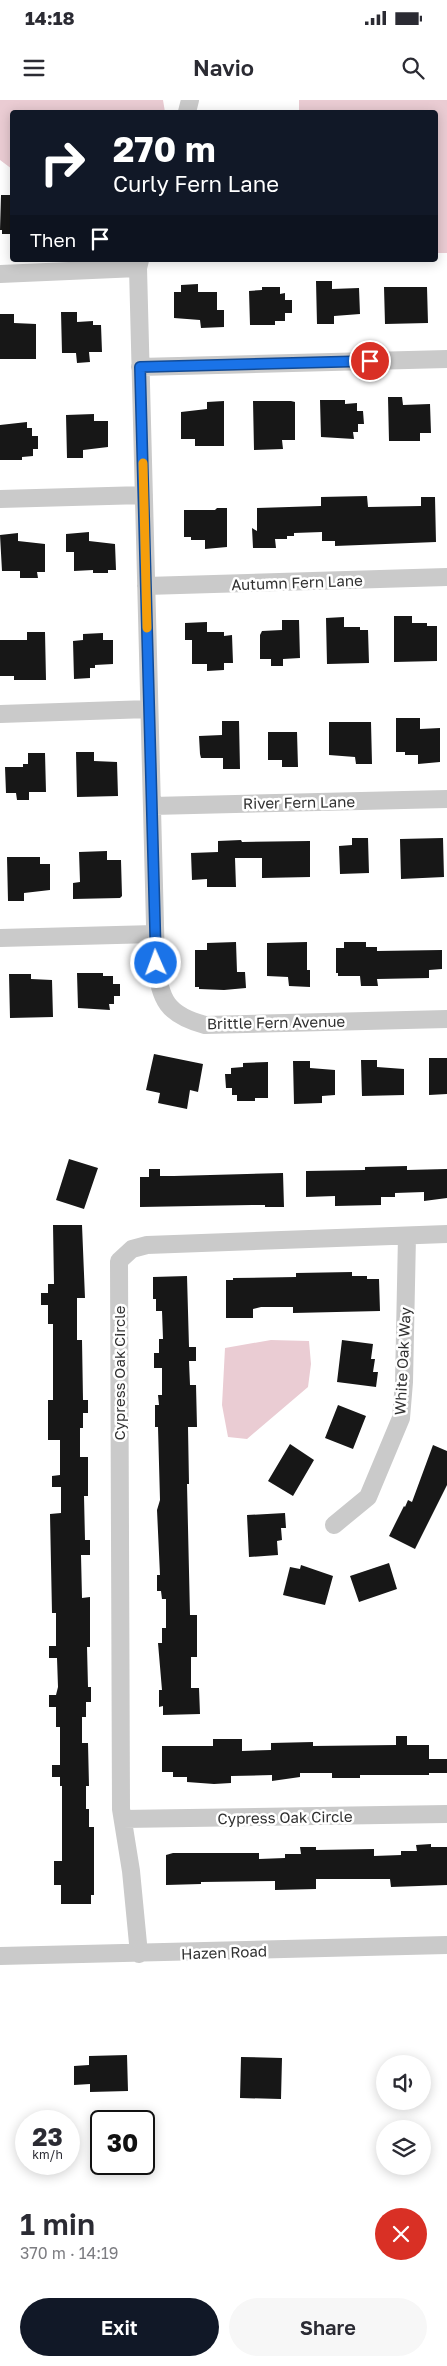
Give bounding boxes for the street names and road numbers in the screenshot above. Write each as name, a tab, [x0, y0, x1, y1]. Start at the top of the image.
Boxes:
street label: Autumn Fern Lane	[231, 571, 363, 593]
street label: River Fern Lane	[243, 792, 355, 812]
street label: Brittle Fern Avenue	[207, 1012, 346, 1032]
street label: Cypress Oak Circle	[110, 1305, 128, 1441]
street label: White Oak Way	[390, 1306, 414, 1416]
street label: Cypress Oak Circle	[217, 1807, 353, 1827]
street label: Hazen Road	[181, 1942, 267, 1962]

